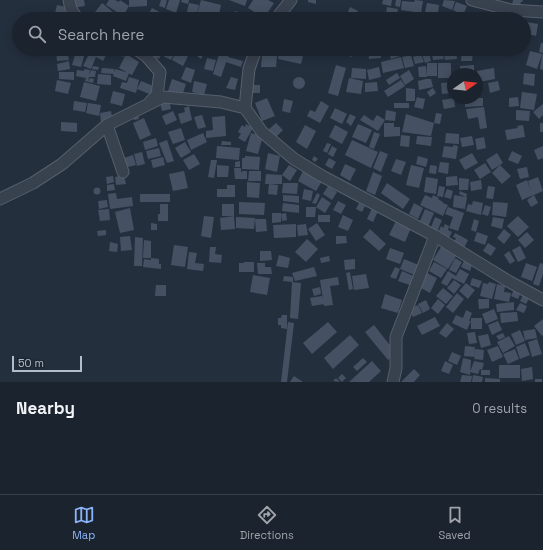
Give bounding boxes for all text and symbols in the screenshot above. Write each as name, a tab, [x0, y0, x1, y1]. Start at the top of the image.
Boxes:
search box	[12, 12, 531, 56]
icon: search	[26, 23, 48, 45]
text: Search here	[58, 25, 144, 44]
north arrow	[447, 68, 483, 104]
scale bar	[12, 354, 82, 373]
text: 50 m	[18, 356, 44, 370]
text: Nearby	[16, 397, 75, 419]
text: 0 results	[472, 400, 527, 417]
tab: Map	[72, 504, 95, 542]
tab: Directions	[240, 504, 294, 542]
tab: Saved	[439, 504, 471, 542]

